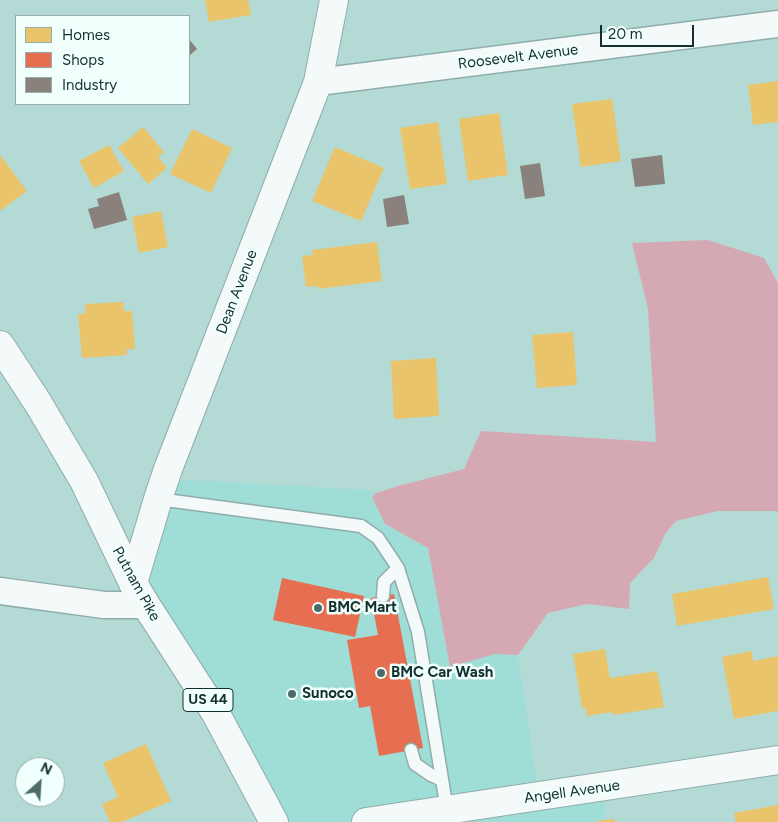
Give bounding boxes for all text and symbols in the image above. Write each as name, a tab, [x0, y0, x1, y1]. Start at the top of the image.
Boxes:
legend	[15, 15, 190, 105]
scale bar	[603, 15, 697, 47]
text: 20 m	[608, 25, 642, 43]
text: Homes	[62, 26, 110, 44]
street label: Roosevelt Avenue	[457, 41, 579, 73]
text: Shops	[62, 51, 104, 69]
text: Industry	[62, 76, 117, 94]
street label: Dean Avenue	[213, 247, 261, 337]
street label: Putnam Pike	[108, 544, 164, 624]
place label: BMC Mart	[328, 599, 397, 617]
marker: BMC Mart	[312, 602, 324, 614]
place label: BMC Car Wash	[391, 664, 493, 682]
marker: BMC Car Wash	[375, 667, 387, 679]
place label: Sunoco	[302, 685, 354, 703]
road number: US 44	[183, 688, 233, 712]
marker: Sunoco	[286, 688, 298, 700]
north arrow	[15, 757, 65, 807]
text: N	[38, 759, 55, 779]
street label: Angell Avenue	[523, 776, 621, 808]

